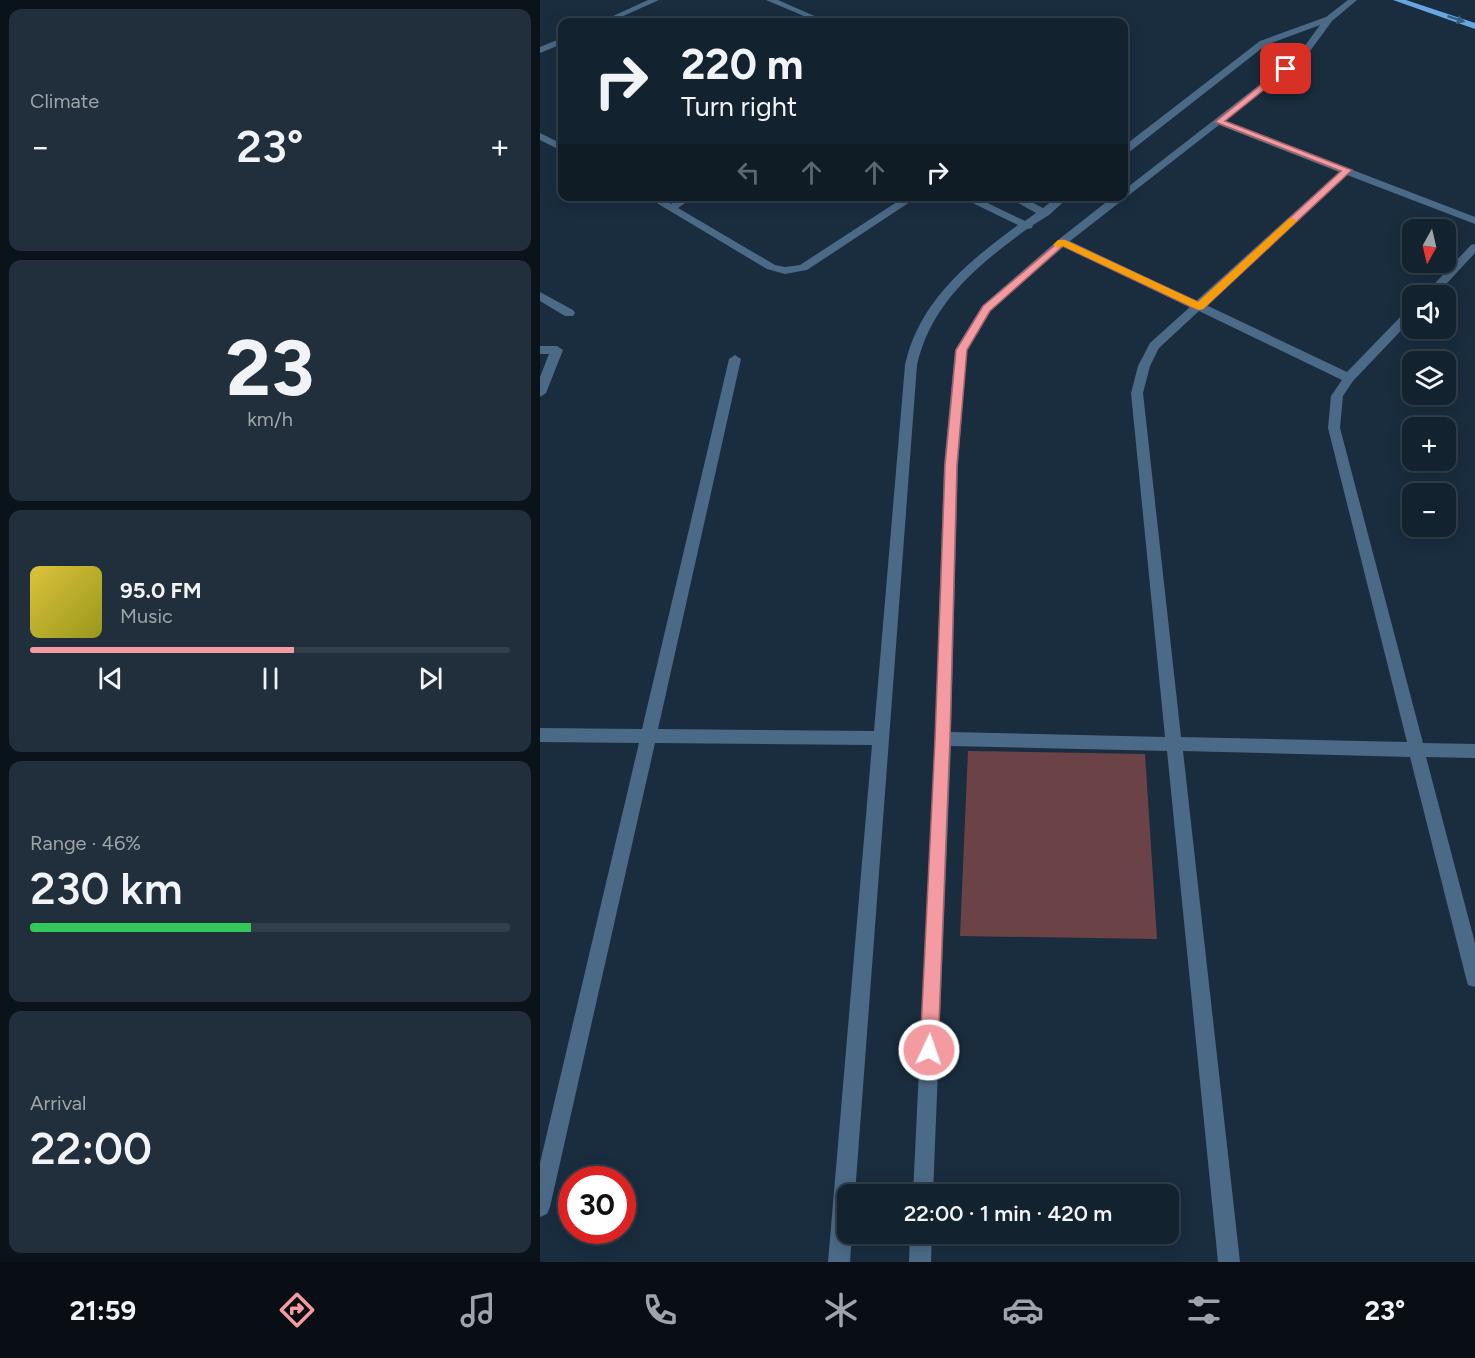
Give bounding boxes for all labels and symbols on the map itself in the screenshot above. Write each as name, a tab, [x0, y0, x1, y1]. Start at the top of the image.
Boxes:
one-way arrow	[1447, 15, 1465, 25]
pin	[1260, 43, 1311, 94]
north arrow	[1402, 219, 1456, 273]
position arrow	[897, 1018, 961, 1082]
speed limit sign: 30	[558, 1166, 636, 1244]

